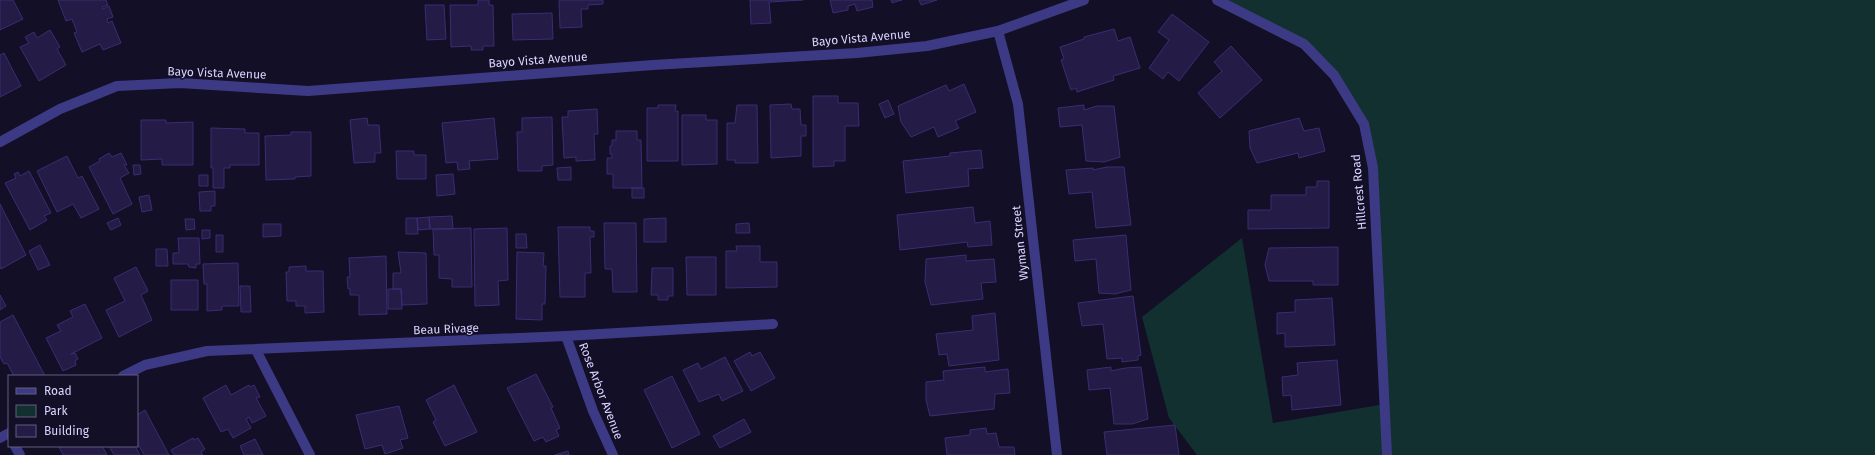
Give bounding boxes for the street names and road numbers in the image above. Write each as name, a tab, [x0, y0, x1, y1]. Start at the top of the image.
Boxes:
street label: Bayo Vista Avenue	[811, 27, 911, 49]
street label: Bayo Vista Avenue	[488, 50, 588, 70]
street label: Bayo Vista Avenue	[167, 64, 267, 82]
street label: Hillcrest Road	[1349, 154, 1369, 230]
street label: Wyman Street	[1009, 204, 1031, 281]
street label: Beau Rivage	[413, 321, 479, 337]
street label: Rose Arbor Avenue	[576, 341, 626, 441]

